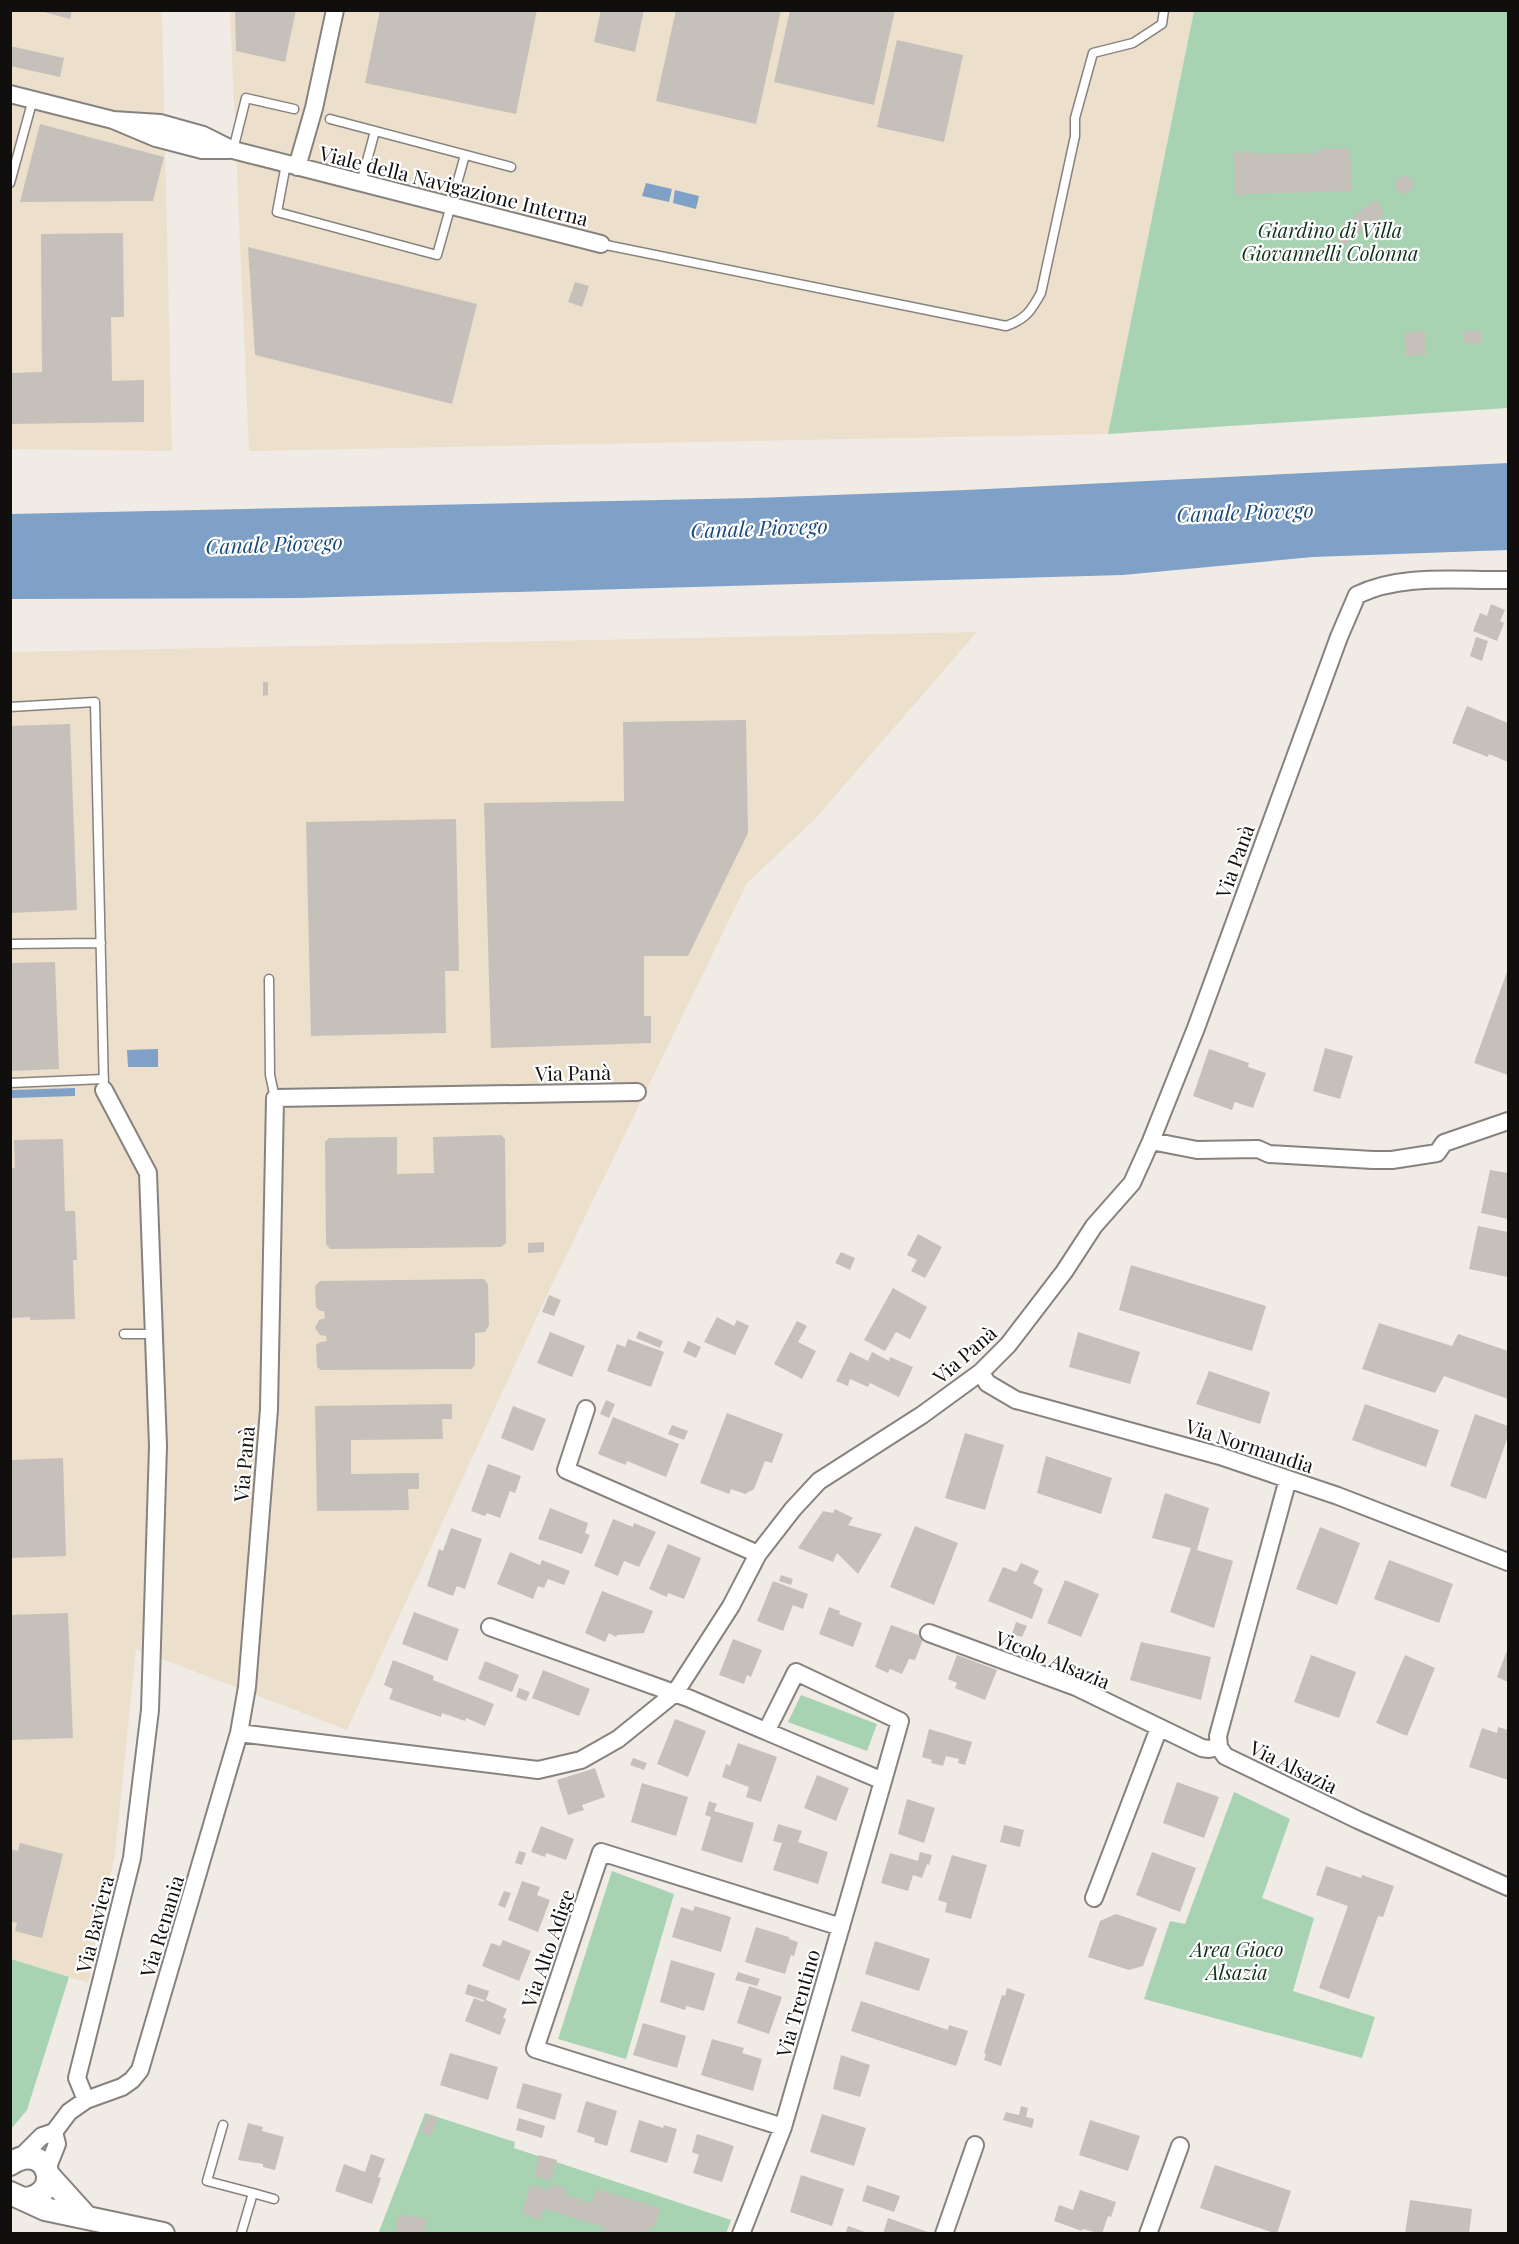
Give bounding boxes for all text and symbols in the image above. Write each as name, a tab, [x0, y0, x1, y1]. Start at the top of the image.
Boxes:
street label: Viale della Navigazione Interna	[316, 138, 591, 231]
park label: Giardino di Villa Giovannelli Colonna	[1241, 216, 1419, 266]
water label: Canale Piovego	[1176, 495, 1314, 527]
water label: Canale Piovego	[690, 511, 828, 543]
water label: Canale Piovego	[205, 527, 343, 559]
street label: Via Panà	[1208, 821, 1260, 902]
street label: Via Panà	[534, 1058, 611, 1086]
street label: Via Panà	[926, 1319, 1002, 1390]
street label: Via Normandia	[1181, 1411, 1318, 1478]
street label: Via Panà	[226, 1425, 260, 1504]
street label: Vicolo Alsazia	[991, 1623, 1115, 1694]
street label: Via Alsazia	[1245, 1733, 1342, 1799]
street label: Via Baviera	[69, 1872, 119, 1977]
street label: Via Renania	[132, 1872, 189, 1981]
street label: Via Alto Adige	[514, 1885, 580, 2012]
park label: Area Gioco Alsazia	[1188, 1935, 1284, 1985]
street label: Via Trentino	[768, 1946, 825, 2061]

